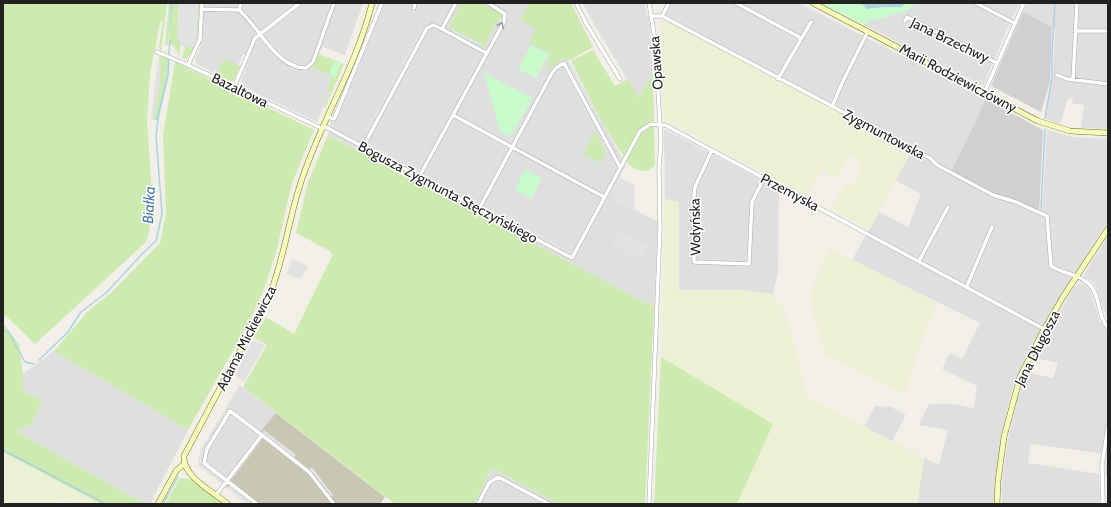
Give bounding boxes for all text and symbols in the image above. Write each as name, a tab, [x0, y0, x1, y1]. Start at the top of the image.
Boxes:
street label: Jana Brzechwy	[907, 13, 992, 67]
one-way arrow	[496, 22, 504, 30]
street label: Opawska	[645, 35, 667, 91]
street label: Marii Rodziewiczówny	[896, 39, 1020, 117]
street label: Bazaltowa	[209, 69, 271, 112]
street label: Zygmuntowska	[840, 105, 928, 163]
street label: Bogusza Zygmunta Stęczyńskiego	[355, 137, 541, 247]
street label: Przemyska	[758, 169, 823, 215]
water label: Białka	[139, 186, 159, 224]
street label: Wołyńska	[685, 198, 704, 256]
street label: Adama Mickiewicza	[212, 282, 280, 393]
street label: Jana Długosza	[1010, 307, 1064, 390]

